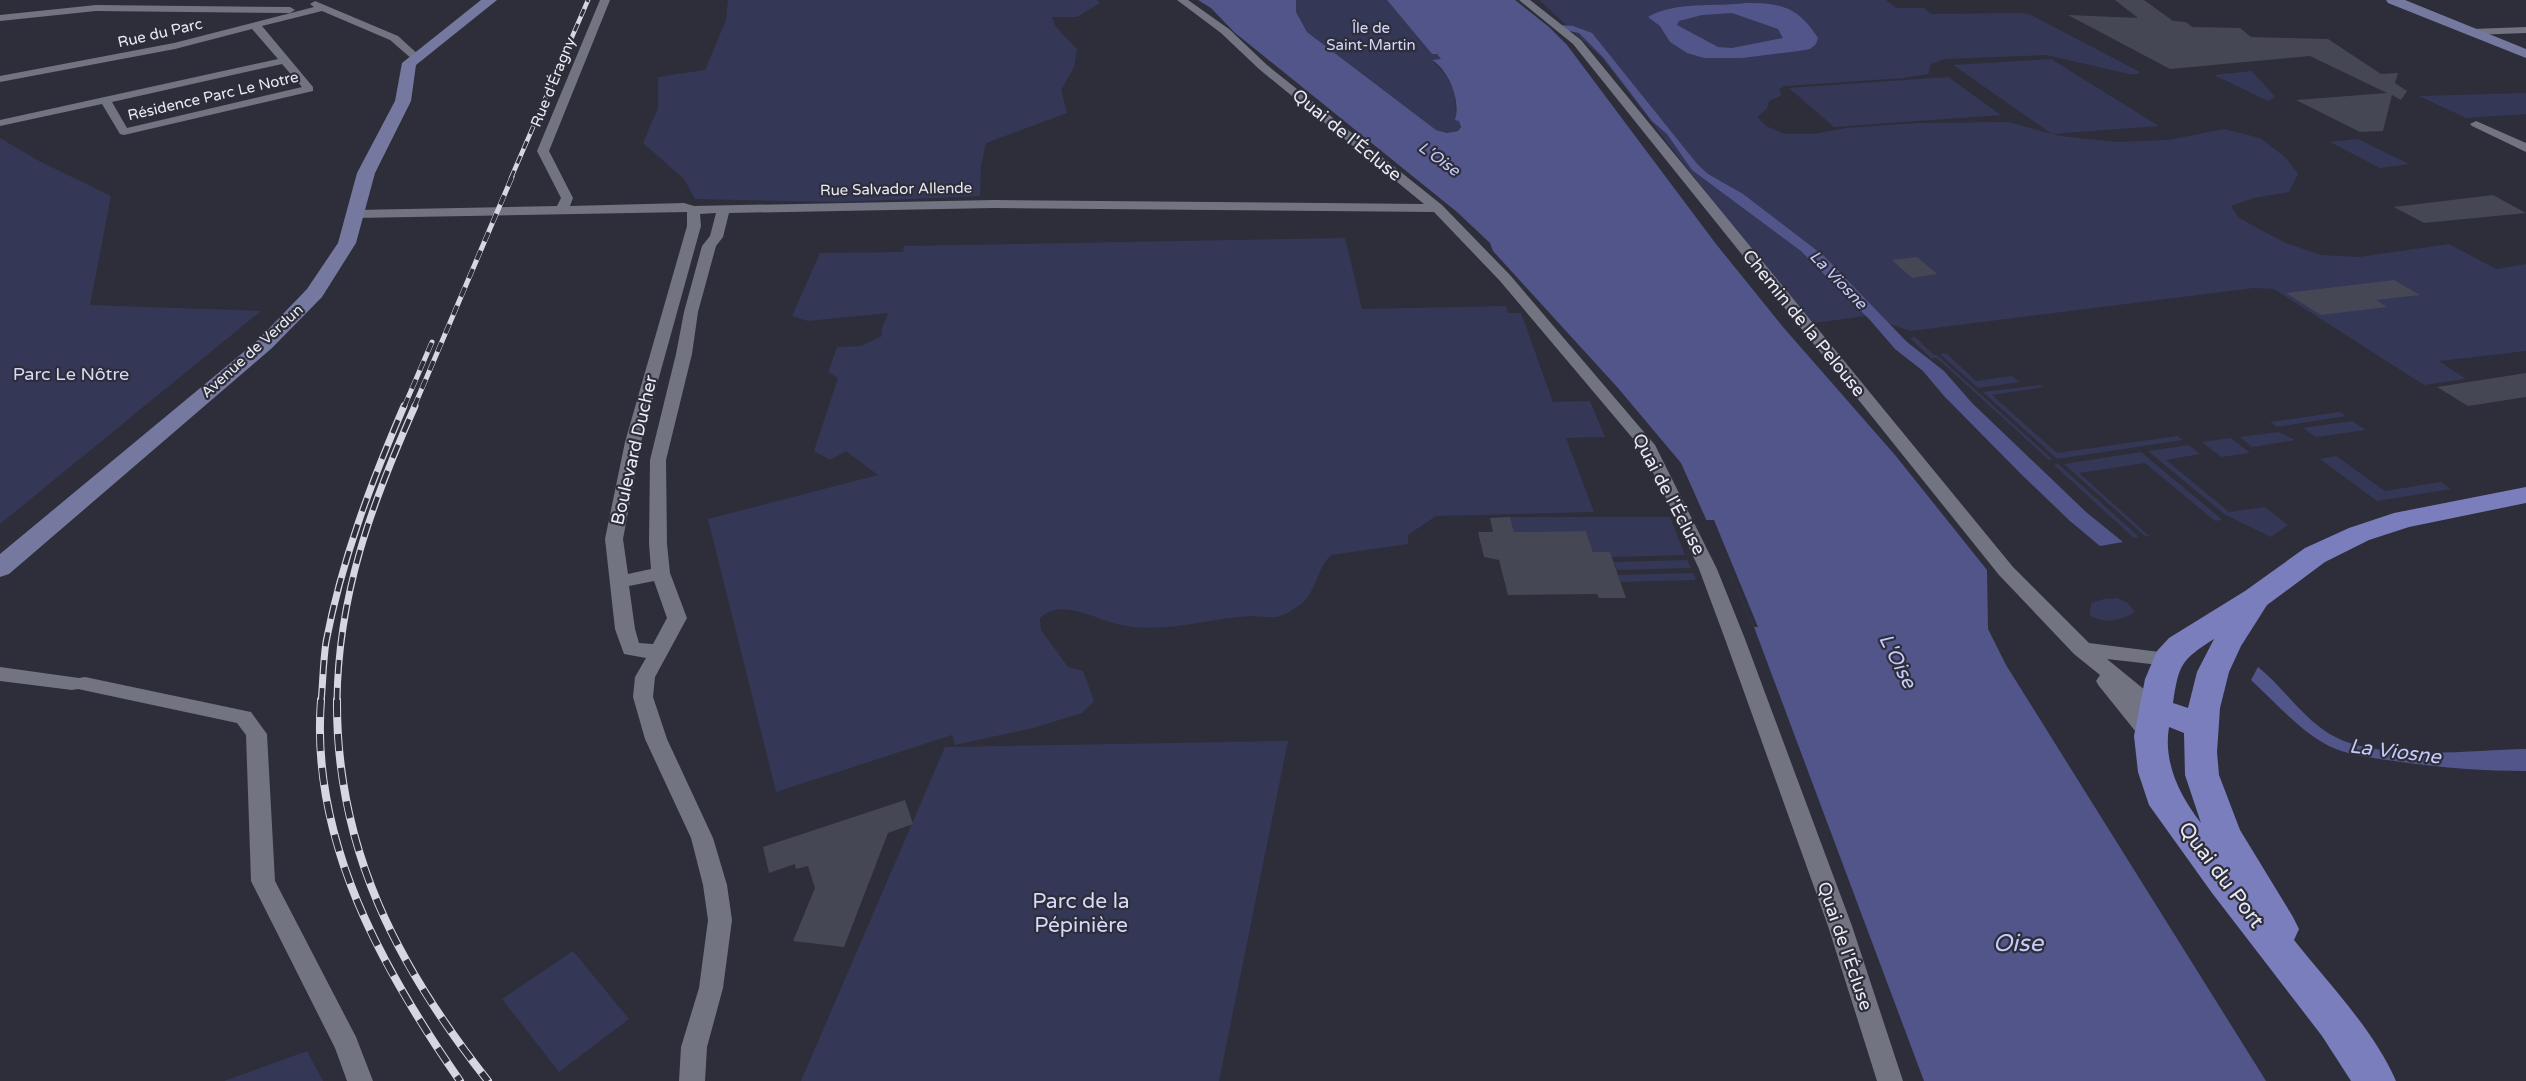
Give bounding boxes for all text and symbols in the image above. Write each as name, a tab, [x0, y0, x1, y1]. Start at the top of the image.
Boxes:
street label: Rue du Parc	[116, 15, 204, 51]
park label: Île de Saint-Martin	[1326, 19, 1416, 54]
street label: Rue d'Éragny	[527, 35, 579, 129]
street label: Résidence Parc Le Notre	[126, 68, 300, 124]
street label: Quai de l'Écluse	[1288, 84, 1406, 186]
water label: L'Oise	[1414, 137, 1464, 181]
street label: Rue Salvador Allende	[820, 179, 972, 199]
street label: Chemin de la Pelouse	[1738, 245, 1870, 401]
water label: La Viosne	[1805, 247, 1871, 314]
street label: Avenue de Verdun	[197, 301, 307, 401]
park label: Parc Le Nôtre	[13, 363, 129, 385]
street label: Boulevard Ducher	[606, 373, 662, 527]
street label: Quai de l'Écluse	[1628, 429, 1710, 559]
water label: L'Oise	[1873, 630, 1922, 694]
water label: La Viosne	[2348, 734, 2444, 770]
street label: Quai du Port	[2173, 817, 2269, 933]
street label: Quai de l'Écluse	[1813, 879, 1877, 1013]
park label: Parc de la Pépinière	[1032, 889, 1130, 938]
water label: Oise	[1993, 929, 2045, 958]

